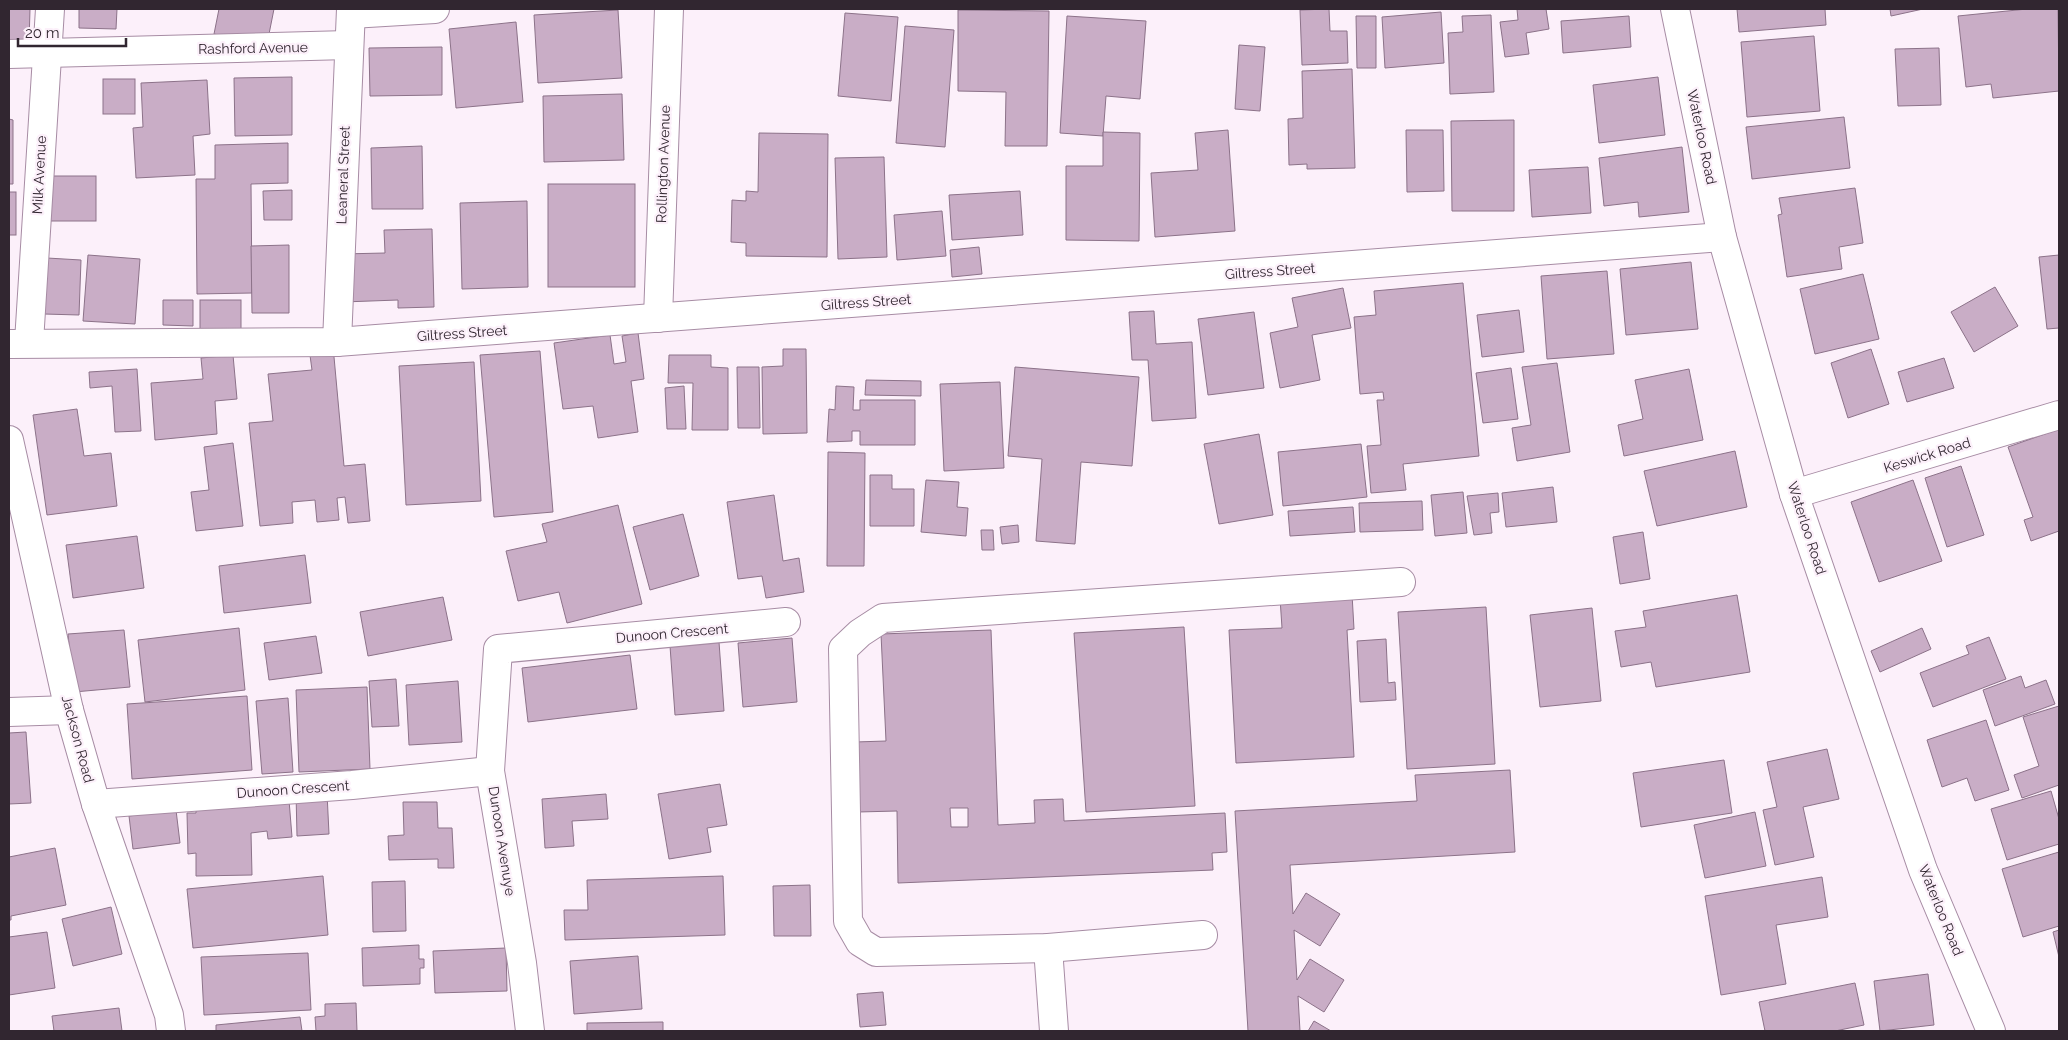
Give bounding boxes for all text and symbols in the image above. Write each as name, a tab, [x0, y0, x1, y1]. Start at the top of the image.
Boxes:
scale bar	[18, 15, 125, 47]
text: 20 m	[25, 24, 60, 42]
street label: Rashford Avenue	[198, 39, 308, 57]
street label: Waterloo Road	[1684, 88, 1720, 186]
street label: Rollington Avenue	[653, 105, 673, 223]
street label: Leaneral Street	[333, 125, 353, 225]
street label: Milk Avenue	[29, 135, 49, 215]
street label: Giltress Street	[1224, 260, 1316, 282]
street label: Giltress Street	[820, 291, 912, 313]
street label: Giltress Street	[416, 322, 508, 344]
street label: Keswick Road	[1882, 434, 1972, 476]
street label: Waterloo Road	[1784, 479, 1830, 577]
street label: Dunoon Crescent	[615, 620, 729, 646]
street label: Jackson Road	[59, 694, 97, 784]
street label: Dunoon Crescent	[236, 777, 350, 801]
street label: Dunoon Avenuye	[485, 785, 519, 897]
street label: Waterloo Road	[1915, 862, 1967, 958]

